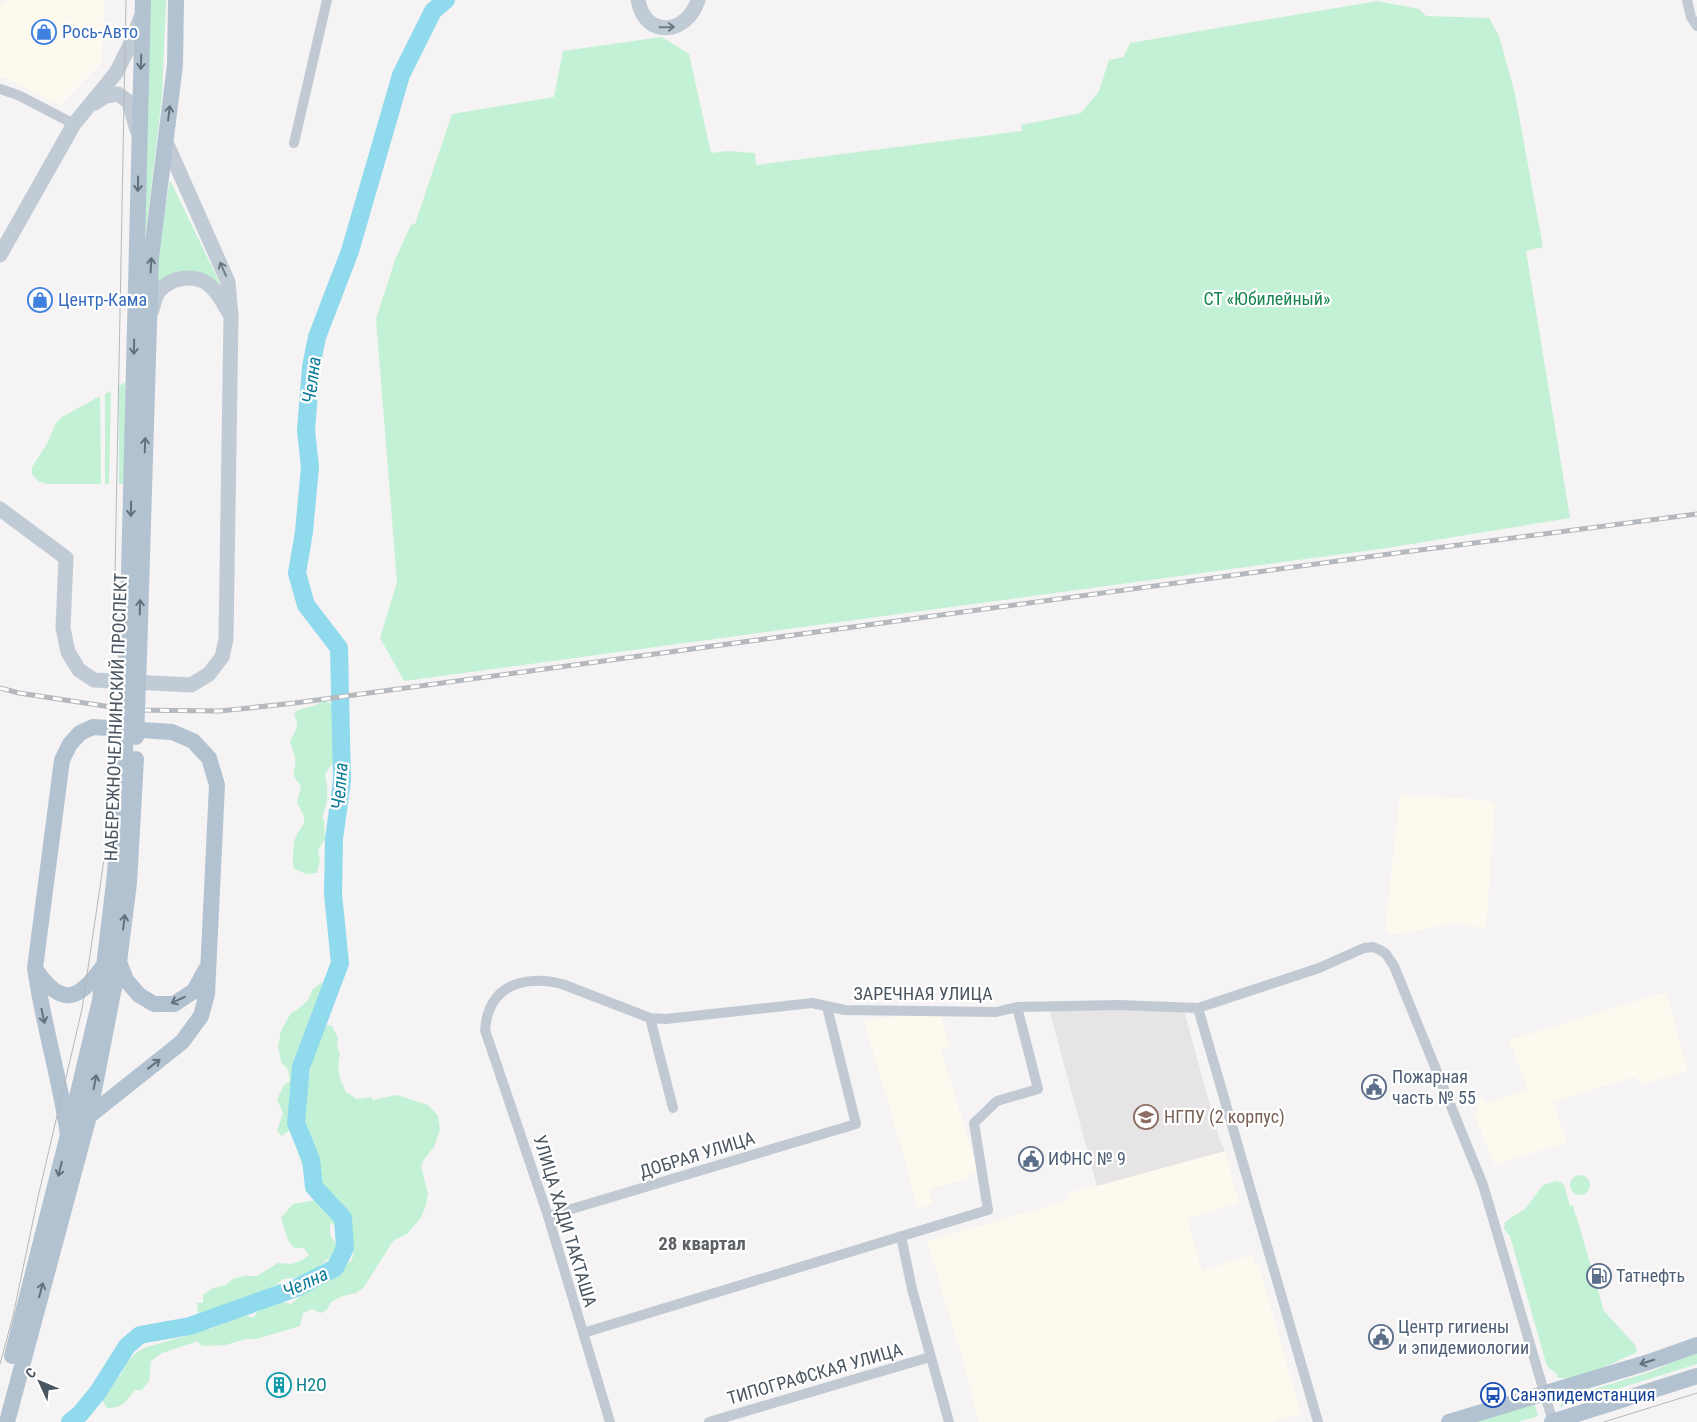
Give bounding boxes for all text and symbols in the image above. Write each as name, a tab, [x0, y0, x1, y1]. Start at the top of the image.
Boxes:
shop icon: Рось-Авто	[31, 19, 57, 45]
place label: Рось-Авто	[62, 21, 138, 42]
one-way arrow	[658, 22, 674, 31]
one-way arrow	[136, 54, 146, 70]
one-way arrow	[164, 105, 174, 121]
one-way arrow	[133, 176, 143, 192]
one-way arrow	[146, 257, 155, 273]
one-way arrow	[217, 262, 227, 277]
shop icon: Центр-Кама	[27, 287, 53, 313]
park label: СТ «Юбилейный»	[1203, 288, 1331, 309]
place label: Центр-Кама	[58, 289, 147, 310]
one-way arrow	[129, 338, 139, 355]
water label: Челна	[297, 355, 326, 405]
one-way arrow	[140, 437, 149, 453]
one-way arrow	[126, 501, 135, 517]
street label: НАБЕРЕЖНОЧЕЛНИНСКИЙ ПРОСПЕКТ	[100, 572, 131, 862]
one-way arrow	[135, 599, 145, 616]
water label: Челна	[326, 762, 353, 810]
one-way arrow	[119, 915, 129, 931]
street label: ЗАРЕЧНАЯ УЛИЦА	[853, 983, 993, 1004]
one-way arrow	[170, 996, 185, 1006]
one-way arrow	[39, 1007, 49, 1023]
one-way arrow	[148, 1058, 161, 1069]
place label: Пожарная часть № 55	[1392, 1066, 1476, 1108]
public building icon: Пожарная часть № 55	[1361, 1074, 1387, 1100]
one-way arrow	[91, 1075, 101, 1091]
school or university icon: НГПУ (2 корпус)	[1133, 1104, 1159, 1130]
place label: НГПУ (2 корпус)	[1164, 1106, 1285, 1128]
street label: ДОБРАЯ УЛИЦА	[637, 1127, 758, 1182]
street label: УЛИЦА ХАДИ ТАКТАША	[529, 1132, 602, 1310]
public building icon: ИФНС № 9	[1018, 1146, 1044, 1172]
place label: ИФНС № 9	[1048, 1148, 1126, 1169]
one-way arrow	[55, 1160, 64, 1176]
district label: 28 квартал	[658, 1232, 746, 1255]
water label: Челна	[279, 1262, 332, 1303]
fuel station icon: Татнефть	[1586, 1263, 1612, 1289]
place label: Татнефть	[1616, 1265, 1685, 1286]
one-way arrow	[37, 1283, 47, 1299]
place label: Центр гигиены и эпидемиологии	[1398, 1316, 1529, 1358]
public building icon: Центр гигиены и эпидемиологии	[1368, 1324, 1394, 1350]
street label: ТИПОГРАФСКАЯ УЛИЦА	[725, 1338, 905, 1409]
north arrow	[15, 1357, 65, 1407]
one-way arrow	[1640, 1358, 1656, 1367]
text: С	[22, 1365, 39, 1381]
building icon: H2O	[266, 1372, 292, 1398]
place label: H2O	[296, 1374, 327, 1395]
bus stop icon: Санэпидемстанция	[1480, 1382, 1506, 1408]
place label: Санэпидемстанция	[1510, 1384, 1655, 1405]

